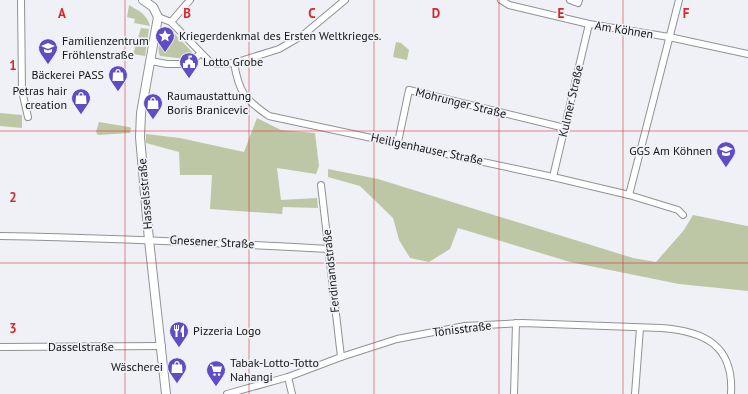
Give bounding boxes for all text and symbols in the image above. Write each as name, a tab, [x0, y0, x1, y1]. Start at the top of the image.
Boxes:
text: A	[58, 5, 66, 22]
text: B	[183, 5, 191, 22]
text: C	[308, 5, 316, 22]
text: D	[432, 5, 440, 22]
text: E	[558, 5, 565, 22]
text: F	[683, 5, 690, 22]
street label: Am Köhnen	[594, 17, 654, 42]
place icon: Kriegerdenkmal des Ersten Weltkrieges.	[154, 25, 176, 53]
place label: Kriegerdenkmal des Ersten Weltkrieges.	[179, 28, 381, 43]
place label: Familienzentrum Fröhlenstraße	[62, 33, 149, 62]
school or university icon: Familienzentrum Fröhlenstraße	[37, 37, 59, 65]
public building icon: Lotto Grobe	[178, 51, 200, 79]
place label: Lotto Grobe	[203, 54, 263, 69]
text: 1	[9, 57, 17, 74]
street label: Kulmer Straße	[555, 63, 586, 139]
shop icon: Bäckerei PASS	[107, 64, 129, 92]
place label: Bäckerei PASS	[32, 67, 104, 82]
place label: Petras hair creation	[12, 83, 67, 112]
street label: Mohrunger Straße	[414, 84, 508, 121]
shop icon: Petras hair creation	[70, 87, 92, 115]
place label: Raumaustattung Boris Branicevic	[167, 88, 251, 117]
shop icon: Raumaustattung Boris Branicevic	[142, 92, 164, 120]
street label: Heiligenhauser Straße	[370, 129, 485, 168]
school or university icon: GGS Am Köhnen	[715, 140, 737, 168]
place label: GGS Am Köhnen	[629, 143, 712, 158]
street label: Hasselsstraße	[134, 158, 155, 230]
text: 2	[9, 189, 17, 206]
street label: Ferdinandstraße	[319, 229, 342, 314]
street label: Gnesener Straße	[169, 232, 255, 251]
street label: Tönisstraße	[432, 317, 492, 340]
text: 3	[9, 320, 17, 337]
restaurant icon: Pizzeria Logo	[168, 320, 190, 348]
place label: Pizzeria Logo	[193, 323, 261, 338]
street label: Dasselstraße	[48, 339, 114, 354]
place label: Tabak-Lotto-Totto Nahangi	[230, 355, 319, 384]
shop icon: Wäscherei	[166, 356, 188, 384]
place label: Wäscherei	[111, 359, 163, 374]
supermarket icon: Tabak-Lotto-Totto Nahangi	[205, 359, 227, 387]

